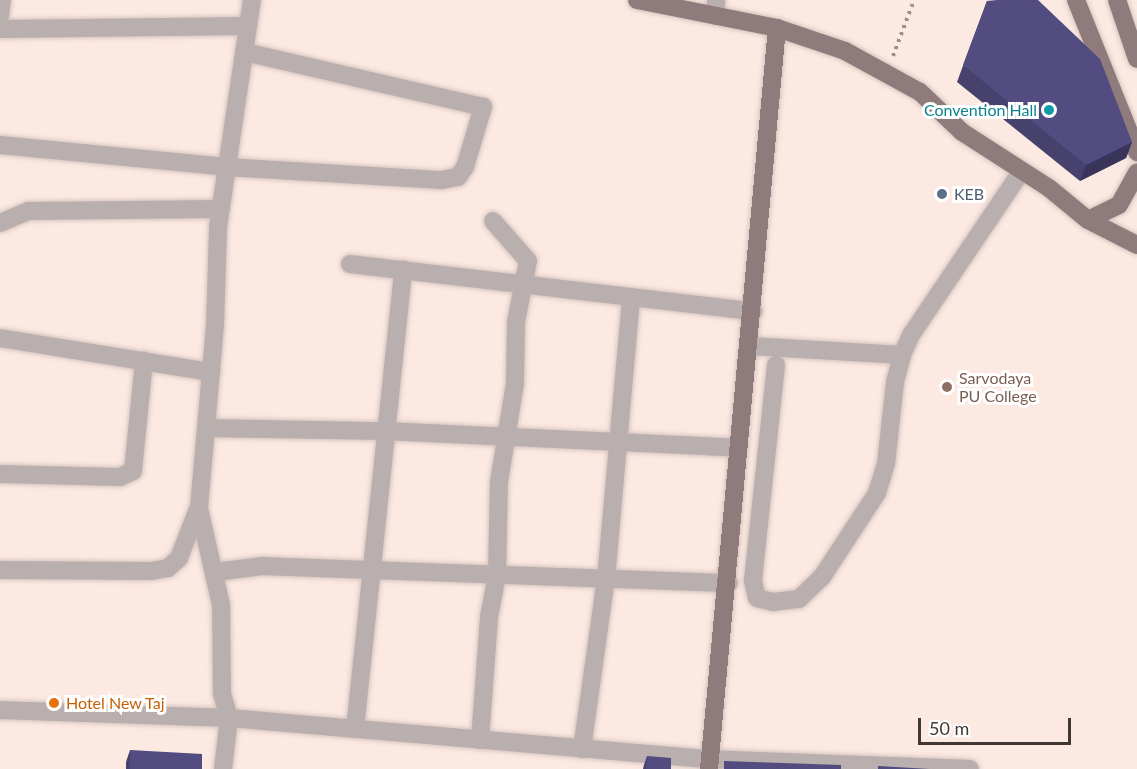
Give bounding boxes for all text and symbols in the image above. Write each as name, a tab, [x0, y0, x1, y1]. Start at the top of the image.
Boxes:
place label: Convention Hall	[924, 100, 1037, 120]
marker: Convention Hall	[1042, 103, 1056, 117]
place label: KEB	[954, 184, 984, 204]
marker: KEB	[935, 187, 949, 201]
place label: Sarvodaya PU College	[959, 368, 1037, 406]
marker: Sarvodaya PU College	[940, 380, 954, 394]
place label: Hotel New Taj	[66, 693, 165, 713]
marker: Hotel New Taj	[47, 696, 61, 710]
scale bar	[921, 706, 1074, 744]
text: 50 m	[929, 717, 969, 739]

